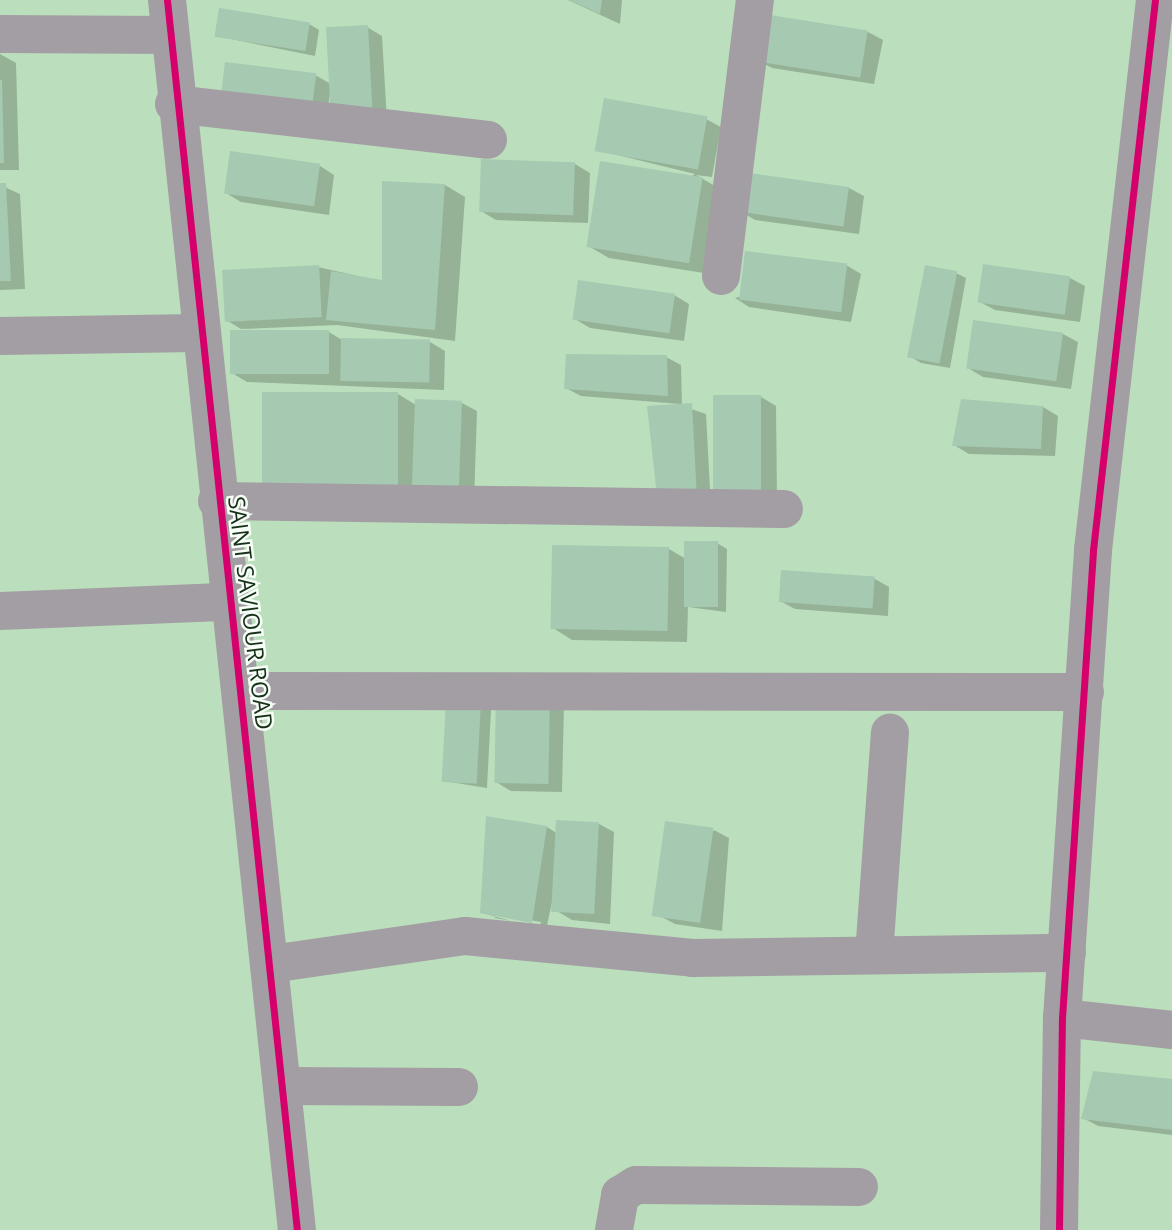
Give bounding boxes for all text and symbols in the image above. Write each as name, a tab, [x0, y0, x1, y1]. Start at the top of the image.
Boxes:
street label: SAINT SAVIOUR ROAD	[223, 495, 279, 731]

